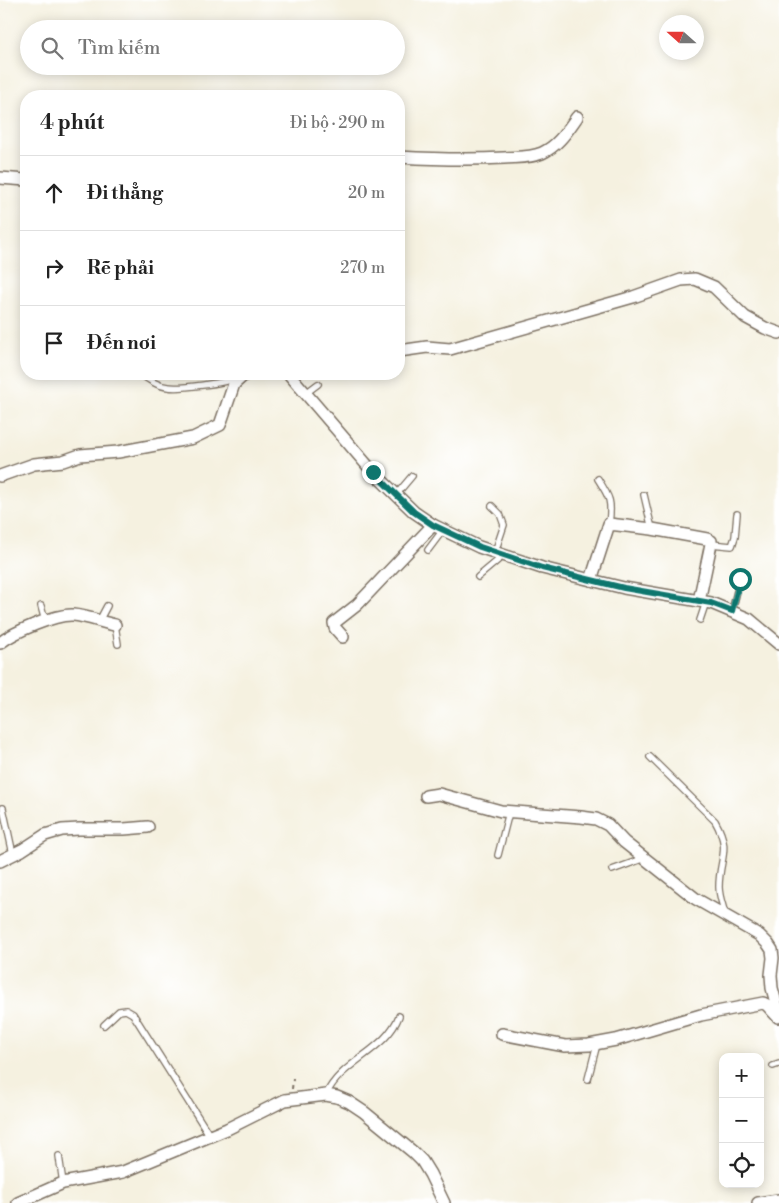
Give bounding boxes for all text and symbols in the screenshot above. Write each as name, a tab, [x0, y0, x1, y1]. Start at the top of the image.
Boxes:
north arrow	[659, 15, 704, 60]
search box	[20, 20, 405, 75]
icon: search	[38, 34, 66, 62]
text: Tìm kiếm	[78, 36, 161, 60]
text: 4 phút	[40, 110, 104, 136]
text: Đi bộ · 290 m	[290, 113, 385, 133]
icon: ahead	[40, 179, 68, 207]
text: Đi thẳng	[87, 181, 163, 205]
text: 20 m	[348, 183, 385, 203]
icon: right	[40, 254, 68, 282]
text: Rẽ phải	[87, 256, 154, 280]
text: 270 m	[340, 258, 385, 278]
icon: arrive	[40, 329, 68, 357]
text: Đến nơi	[87, 331, 156, 355]
route end	[362, 461, 385, 484]
route start	[729, 568, 752, 591]
map controls	[719, 1053, 764, 1188]
button: +	[719, 1053, 764, 1098]
button: −	[719, 1098, 764, 1143]
button: locate	[719, 1143, 764, 1188]

